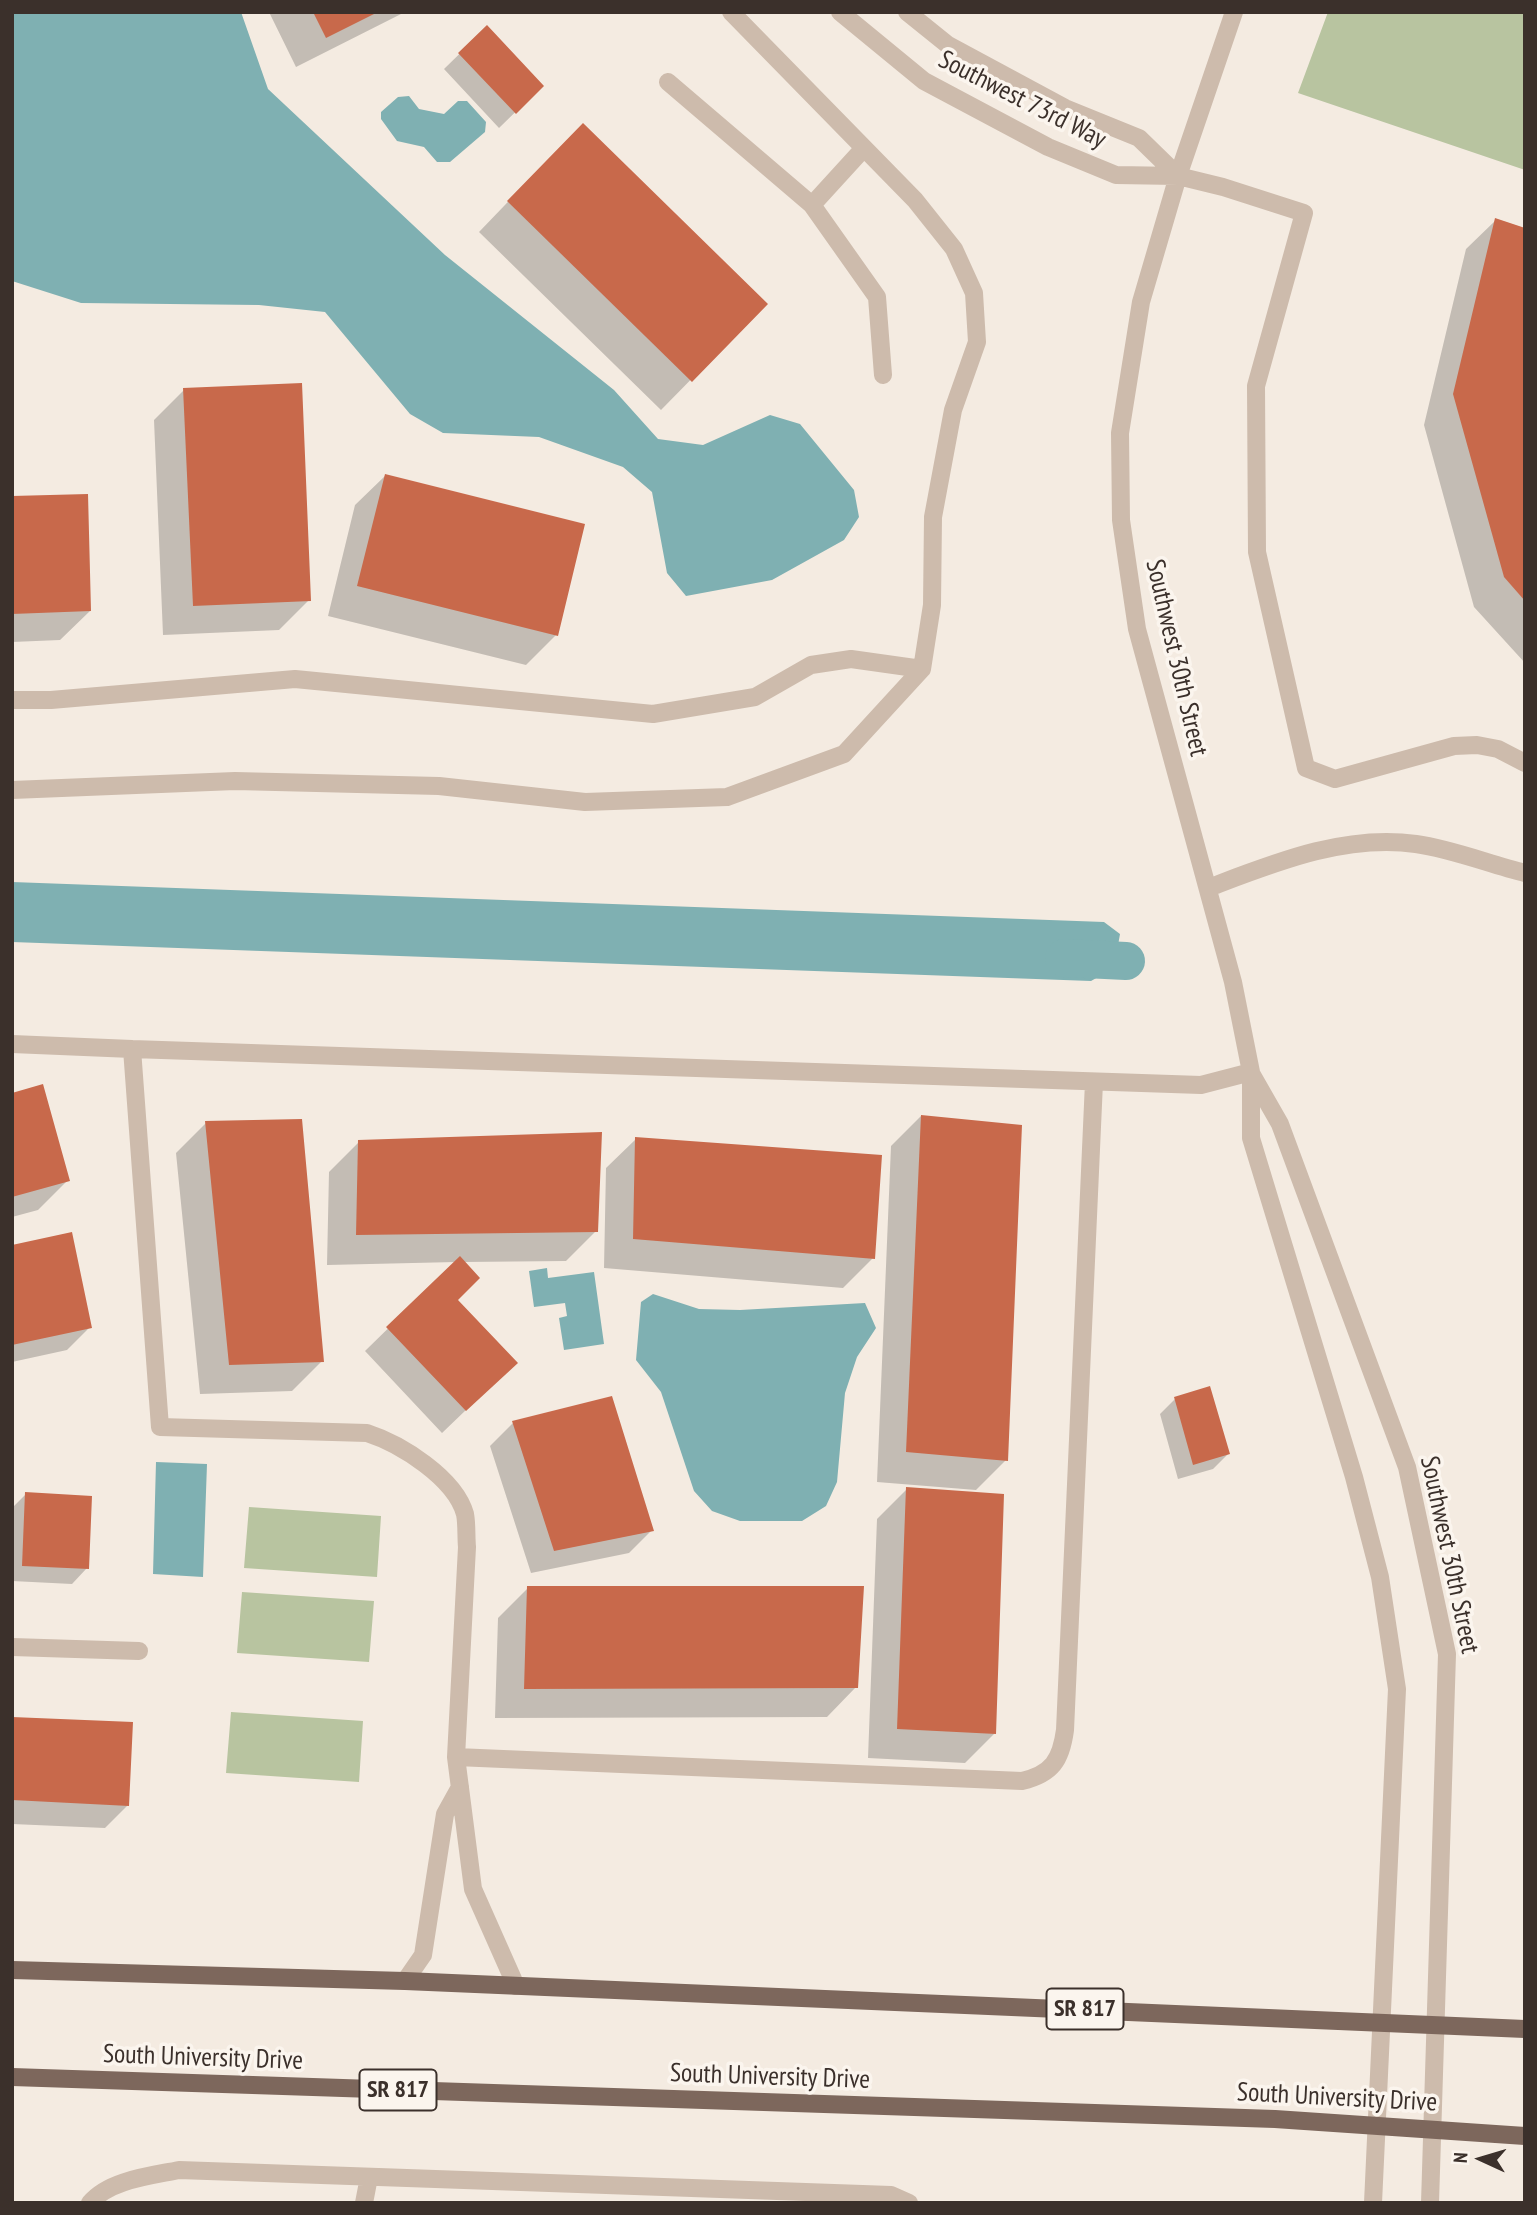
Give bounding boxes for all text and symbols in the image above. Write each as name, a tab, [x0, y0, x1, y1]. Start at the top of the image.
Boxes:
street label: Southwest 73rd Way	[933, 44, 1111, 156]
street label: Southwest 30th Street	[1138, 557, 1214, 759]
street label: Southwest 30th Street	[1413, 1454, 1485, 1656]
road number: SR 817	[1046, 1988, 1124, 2030]
street label: South University Drive	[102, 2039, 304, 2077]
street label: South University Drive	[669, 2058, 871, 2096]
road number: SR 817	[360, 2070, 436, 2110]
street label: South University Drive	[1236, 2077, 1438, 2119]
north arrow	[1446, 2124, 1516, 2194]
text: N	[1448, 2152, 1472, 2164]

